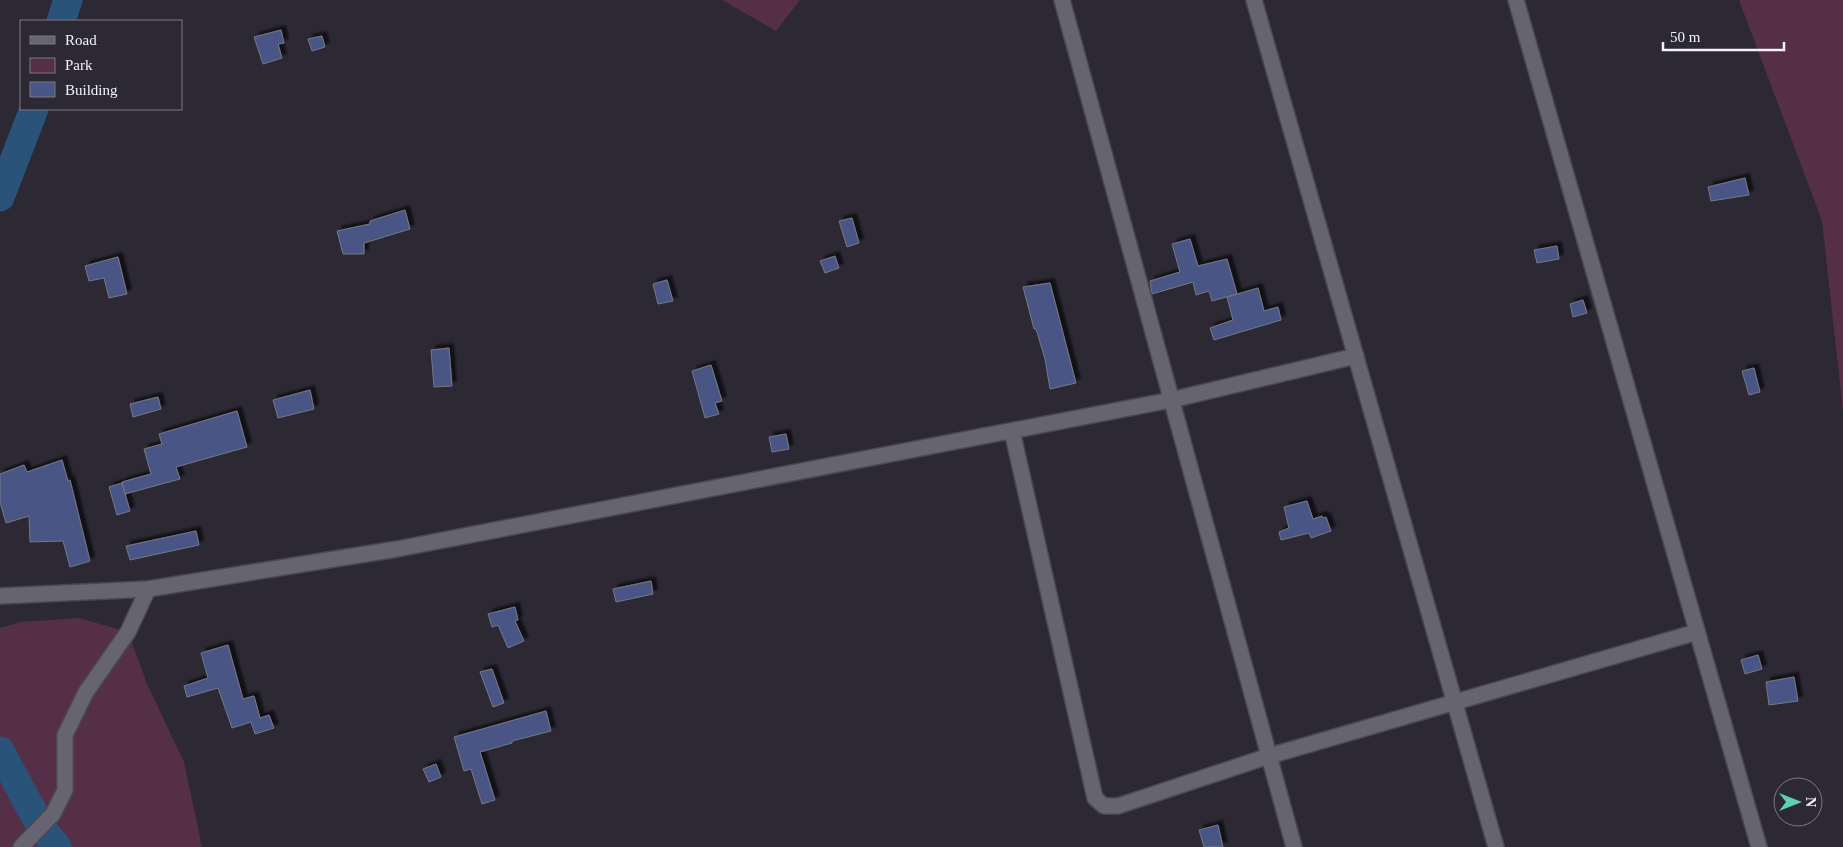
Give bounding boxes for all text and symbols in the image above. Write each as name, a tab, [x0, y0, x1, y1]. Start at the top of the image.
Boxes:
legend	[20, 20, 182, 110]
scale bar	[1663, 20, 1784, 52]
text: 50 m	[1670, 29, 1701, 45]
text: Road	[65, 32, 97, 48]
text: Park	[65, 57, 93, 73]
text: Building	[65, 82, 118, 98]
north arrow	[1773, 777, 1823, 827]
text: N	[1803, 797, 1818, 807]

